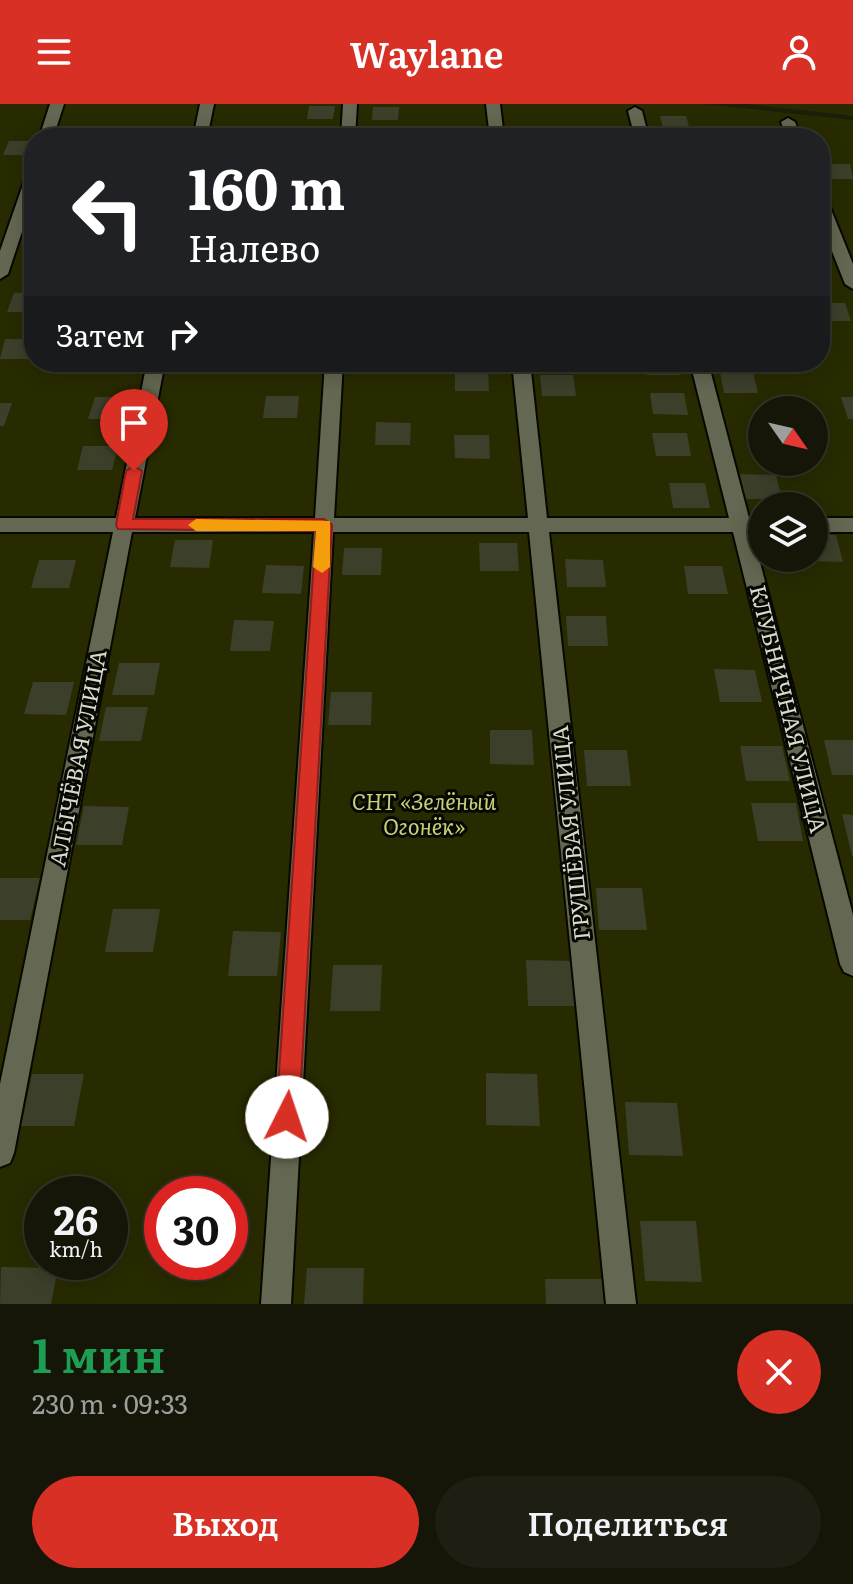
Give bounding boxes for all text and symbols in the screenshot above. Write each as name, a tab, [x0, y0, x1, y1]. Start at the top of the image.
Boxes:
text: Waylane	[349, 26, 504, 79]
icon: menu	[32, 30, 76, 74]
icon: person	[777, 30, 821, 74]
text: 160 m	[188, 144, 345, 227]
icon: left	[56, 160, 160, 264]
text: Налево	[188, 220, 320, 273]
text: Затем	[56, 312, 145, 356]
icon: right	[161, 312, 205, 356]
pin	[100, 389, 168, 471]
north arrow	[748, 396, 828, 476]
map controls	[748, 396, 828, 572]
icon: arrive	[112, 401, 156, 445]
button: layers	[748, 492, 828, 572]
street label: КЛУБНИЧНАЯ УЛИЦА	[743, 581, 836, 836]
street label: АЛЫЧЁВАЯ УЛИЦА	[39, 646, 114, 869]
street label: ГРУШЁВАЯ УЛИЦА	[542, 724, 597, 942]
park label: СНТ «Зелёный Огонёк»	[352, 784, 496, 842]
position arrow	[245, 1075, 329, 1159]
speed limit sign: 30	[144, 1176, 248, 1280]
text: 26	[54, 1188, 98, 1247]
text: km/h	[49, 1233, 103, 1263]
text: 1 мин	[32, 1317, 165, 1388]
button: close	[737, 1330, 821, 1414]
text: 230 m · 09:33	[32, 1383, 188, 1422]
button: Выход	[32, 1476, 419, 1568]
button: Поделиться	[435, 1476, 821, 1568]

